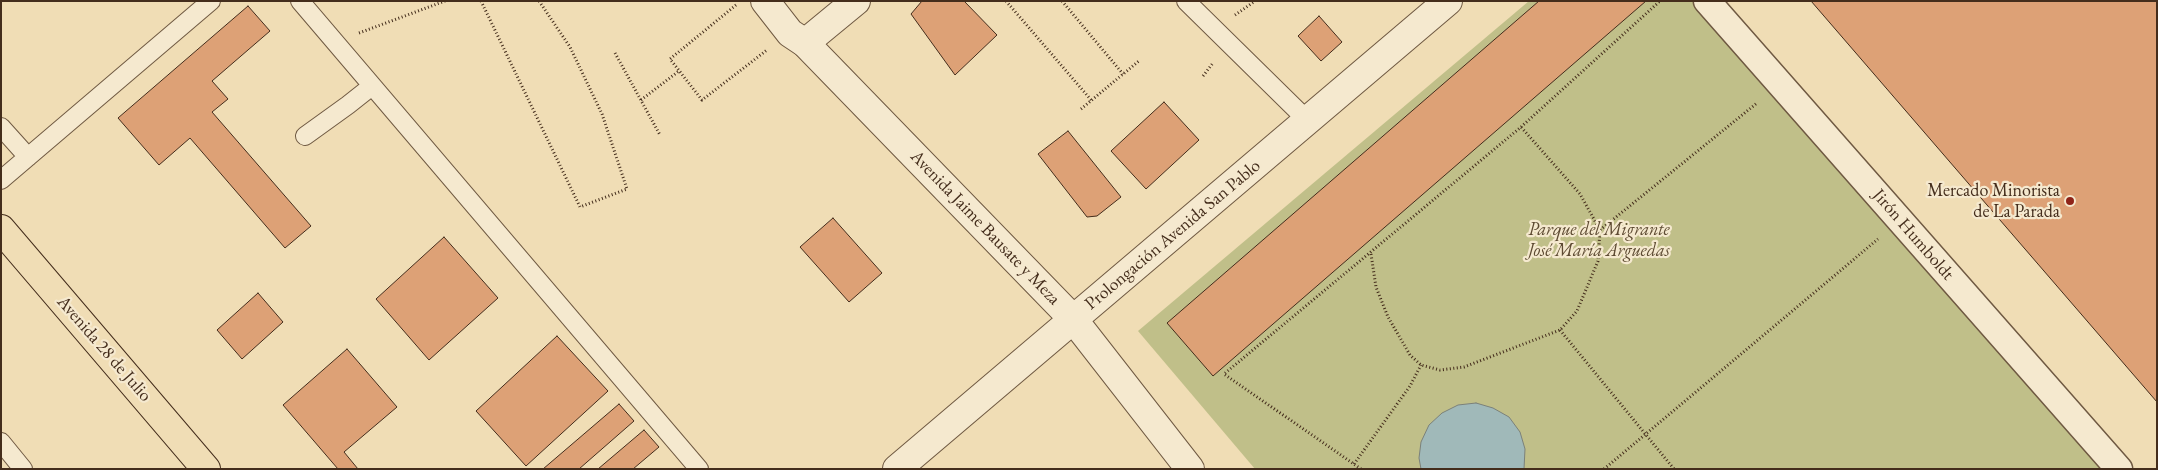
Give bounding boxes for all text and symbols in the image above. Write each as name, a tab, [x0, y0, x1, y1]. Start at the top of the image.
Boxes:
street label: Avenida Jaime Bausate y Meza	[905, 146, 1065, 310]
street label: Prolongación Avenida San Pablo	[1081, 155, 1265, 315]
place label: Mercado Minorista de La Parada	[1927, 180, 2060, 222]
street label: Jirón Humboldt	[1868, 185, 1958, 285]
marker: Mercado Minorista de La Parada	[2064, 195, 2076, 207]
park label: Parque del Migrante José María Arguedas	[1528, 219, 1670, 262]
street label: Avenida 28 de Julio	[52, 292, 156, 406]

